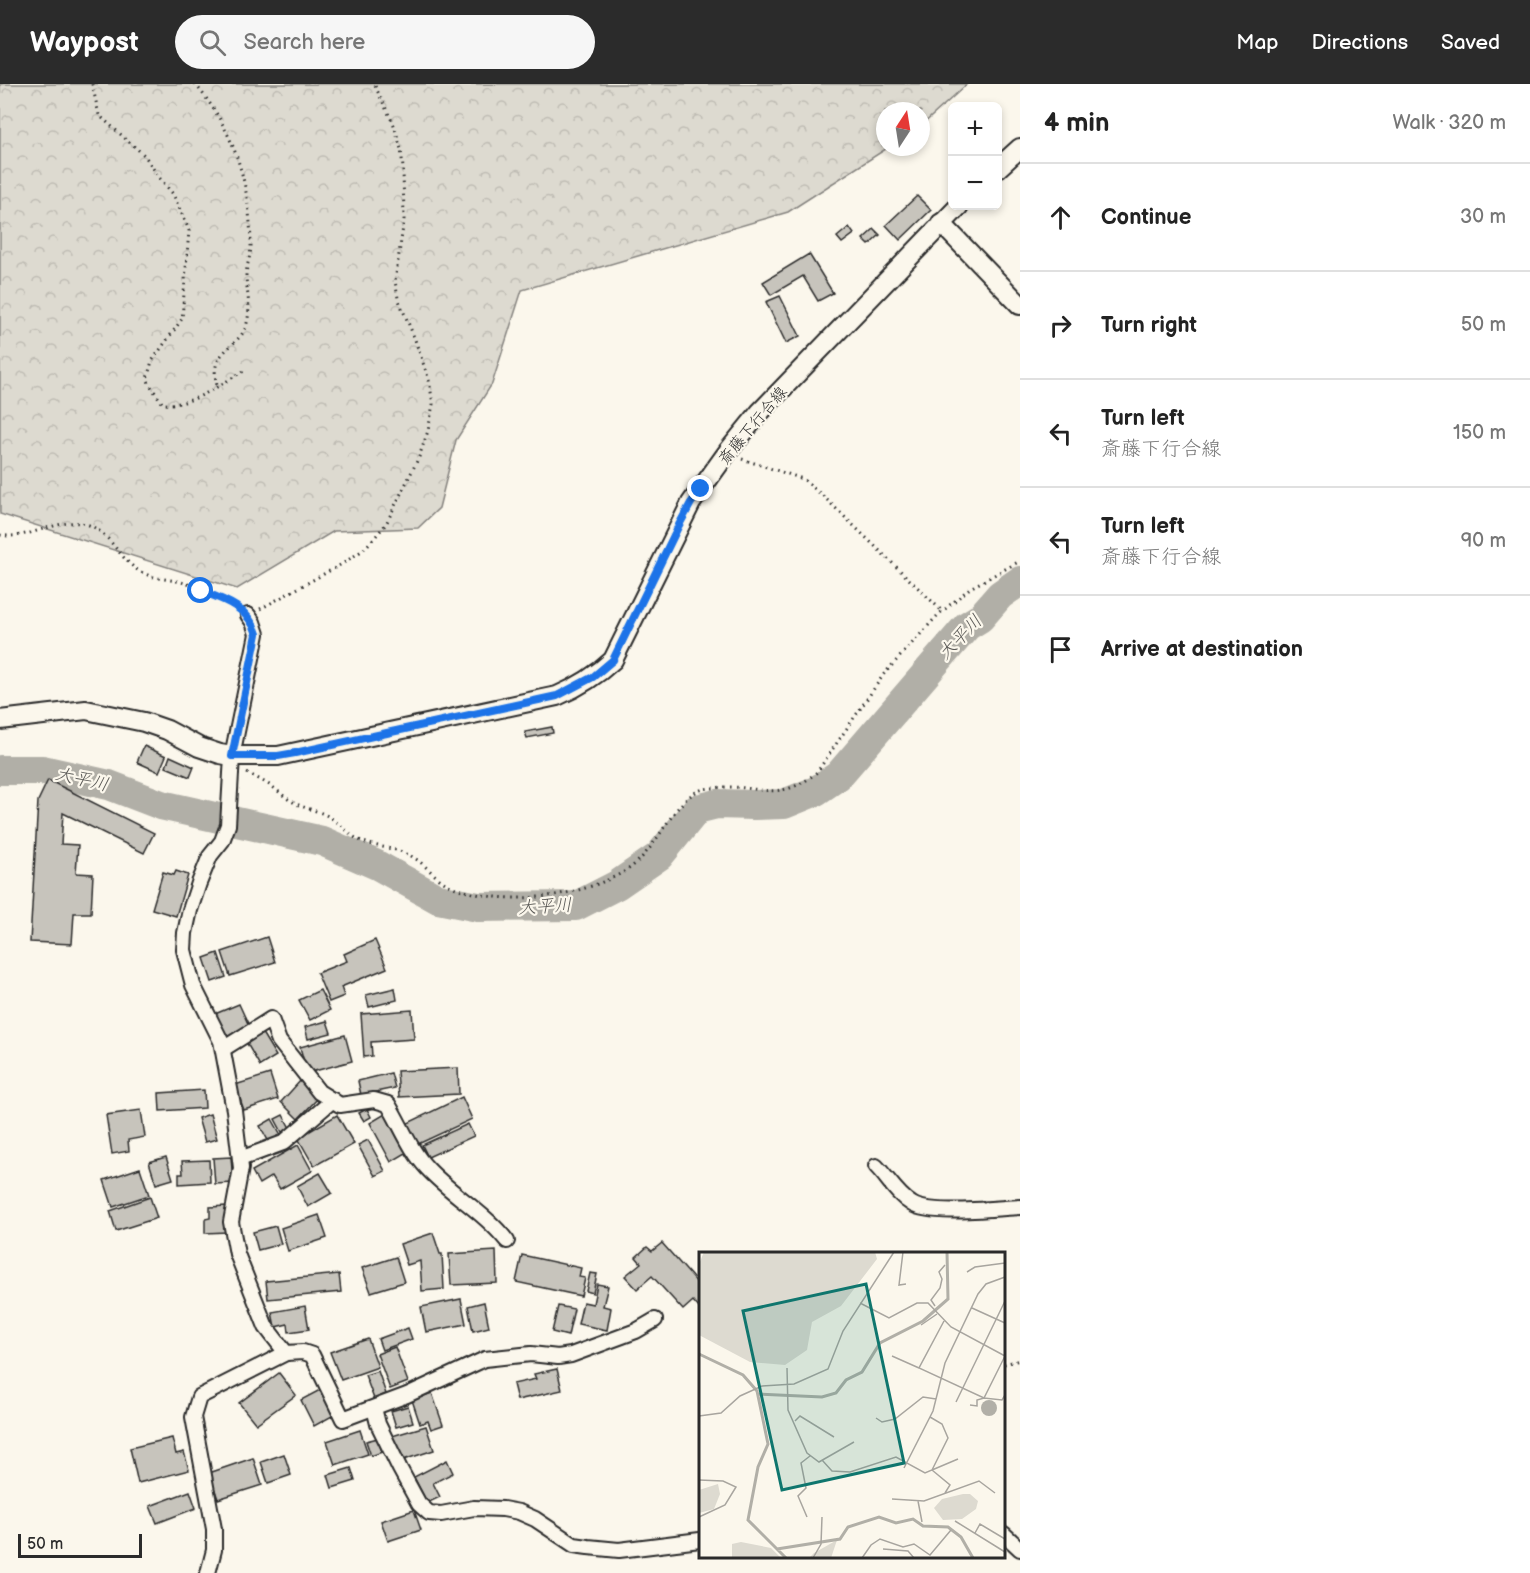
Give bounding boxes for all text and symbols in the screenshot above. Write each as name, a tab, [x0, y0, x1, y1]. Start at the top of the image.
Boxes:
search box	[175, 15, 595, 69]
text: Waypost	[30, 26, 139, 59]
icon: search	[196, 26, 229, 59]
text: Search here	[244, 29, 365, 56]
text: Map	[1236, 30, 1279, 55]
text: Directions	[1312, 30, 1408, 55]
text: Saved	[1441, 30, 1500, 55]
north arrow	[876, 102, 930, 156]
map controls	[948, 102, 1002, 210]
button: +	[948, 102, 1002, 156]
text: 4 min	[1044, 108, 1109, 139]
text: Walk · 320 m	[1392, 111, 1506, 135]
button: −	[948, 156, 1002, 210]
icon: ahead	[1044, 201, 1077, 234]
text: Continue	[1101, 204, 1191, 231]
text: 30 m	[1460, 205, 1506, 229]
icon: right	[1044, 309, 1077, 342]
text: Turn right	[1101, 312, 1197, 339]
text: 50 m	[1461, 313, 1506, 337]
street label: 斎藤下行合線	[715, 383, 791, 469]
text: Turn left	[1101, 405, 1185, 432]
icon: left	[1044, 417, 1077, 450]
text: 150 m	[1453, 421, 1506, 445]
text: 斎藤下行合線	[1101, 437, 1221, 461]
route end	[687, 475, 713, 501]
text: Turn left	[1101, 513, 1185, 540]
icon: left	[1044, 525, 1077, 558]
text: 90 m	[1461, 529, 1506, 553]
text: 斎藤下行合線	[1101, 545, 1221, 569]
route start	[187, 577, 213, 603]
water label: 大平川	[934, 611, 987, 664]
icon: arrive	[1044, 633, 1077, 666]
text: Arrive at destination	[1101, 636, 1303, 663]
water label: 大平川	[53, 763, 111, 796]
water label: 大平川	[518, 895, 573, 918]
inset map	[699, 1252, 1005, 1558]
scale bar	[18, 1531, 142, 1558]
text: 50 m	[27, 1535, 63, 1554]

